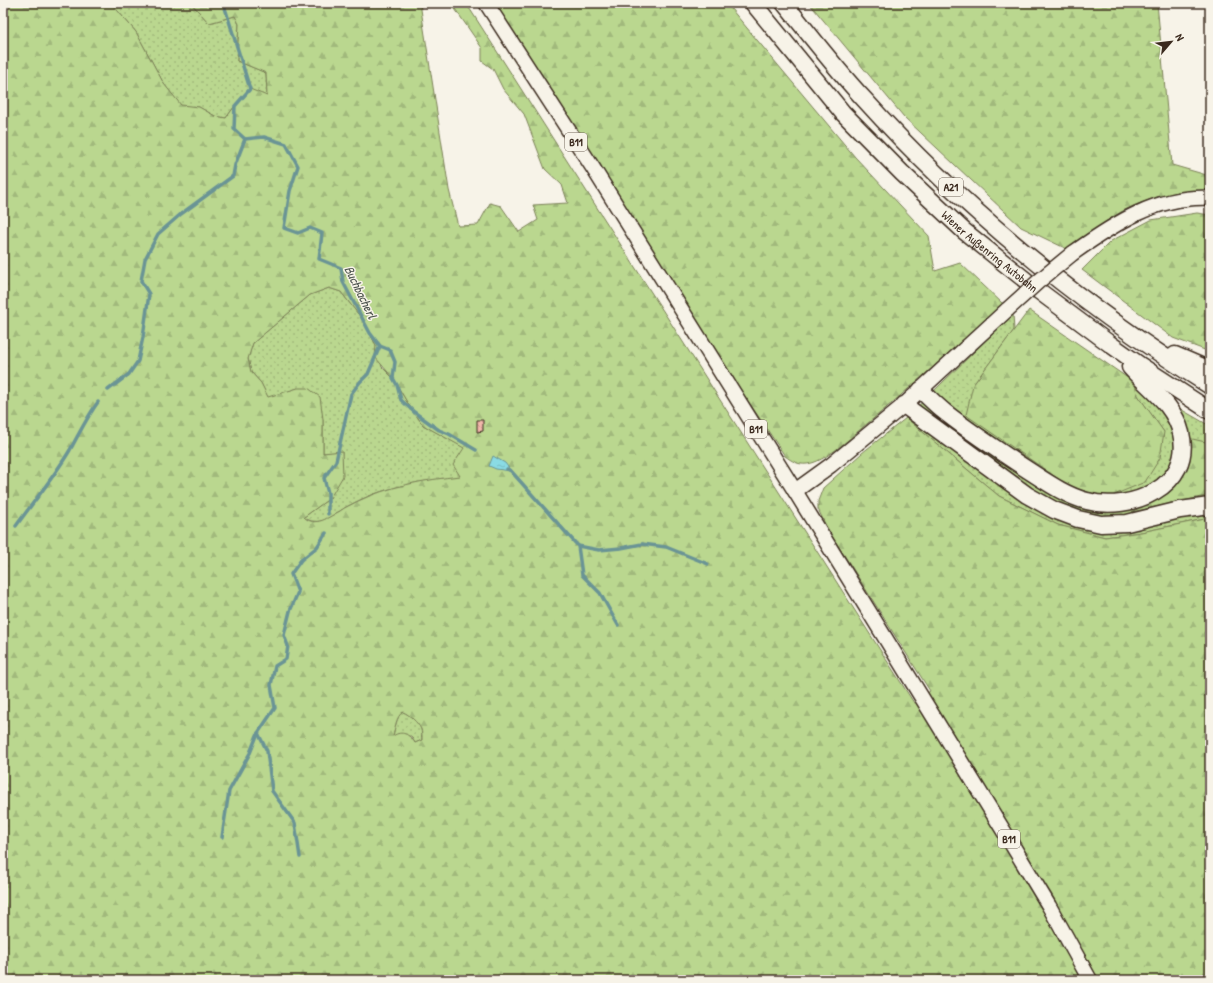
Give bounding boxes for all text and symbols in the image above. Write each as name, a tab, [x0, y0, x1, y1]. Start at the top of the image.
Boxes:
north arrow	[1151, 22, 1191, 62]
text: N	[1172, 31, 1187, 43]
road number: B11	[565, 133, 587, 151]
road number: A21	[939, 178, 963, 196]
street label: Wiener Außenring Autobahn	[938, 206, 1042, 296]
water label: Buchbacherl	[340, 262, 382, 322]
road number: B11	[745, 420, 767, 438]
road number: B11	[998, 830, 1020, 848]

